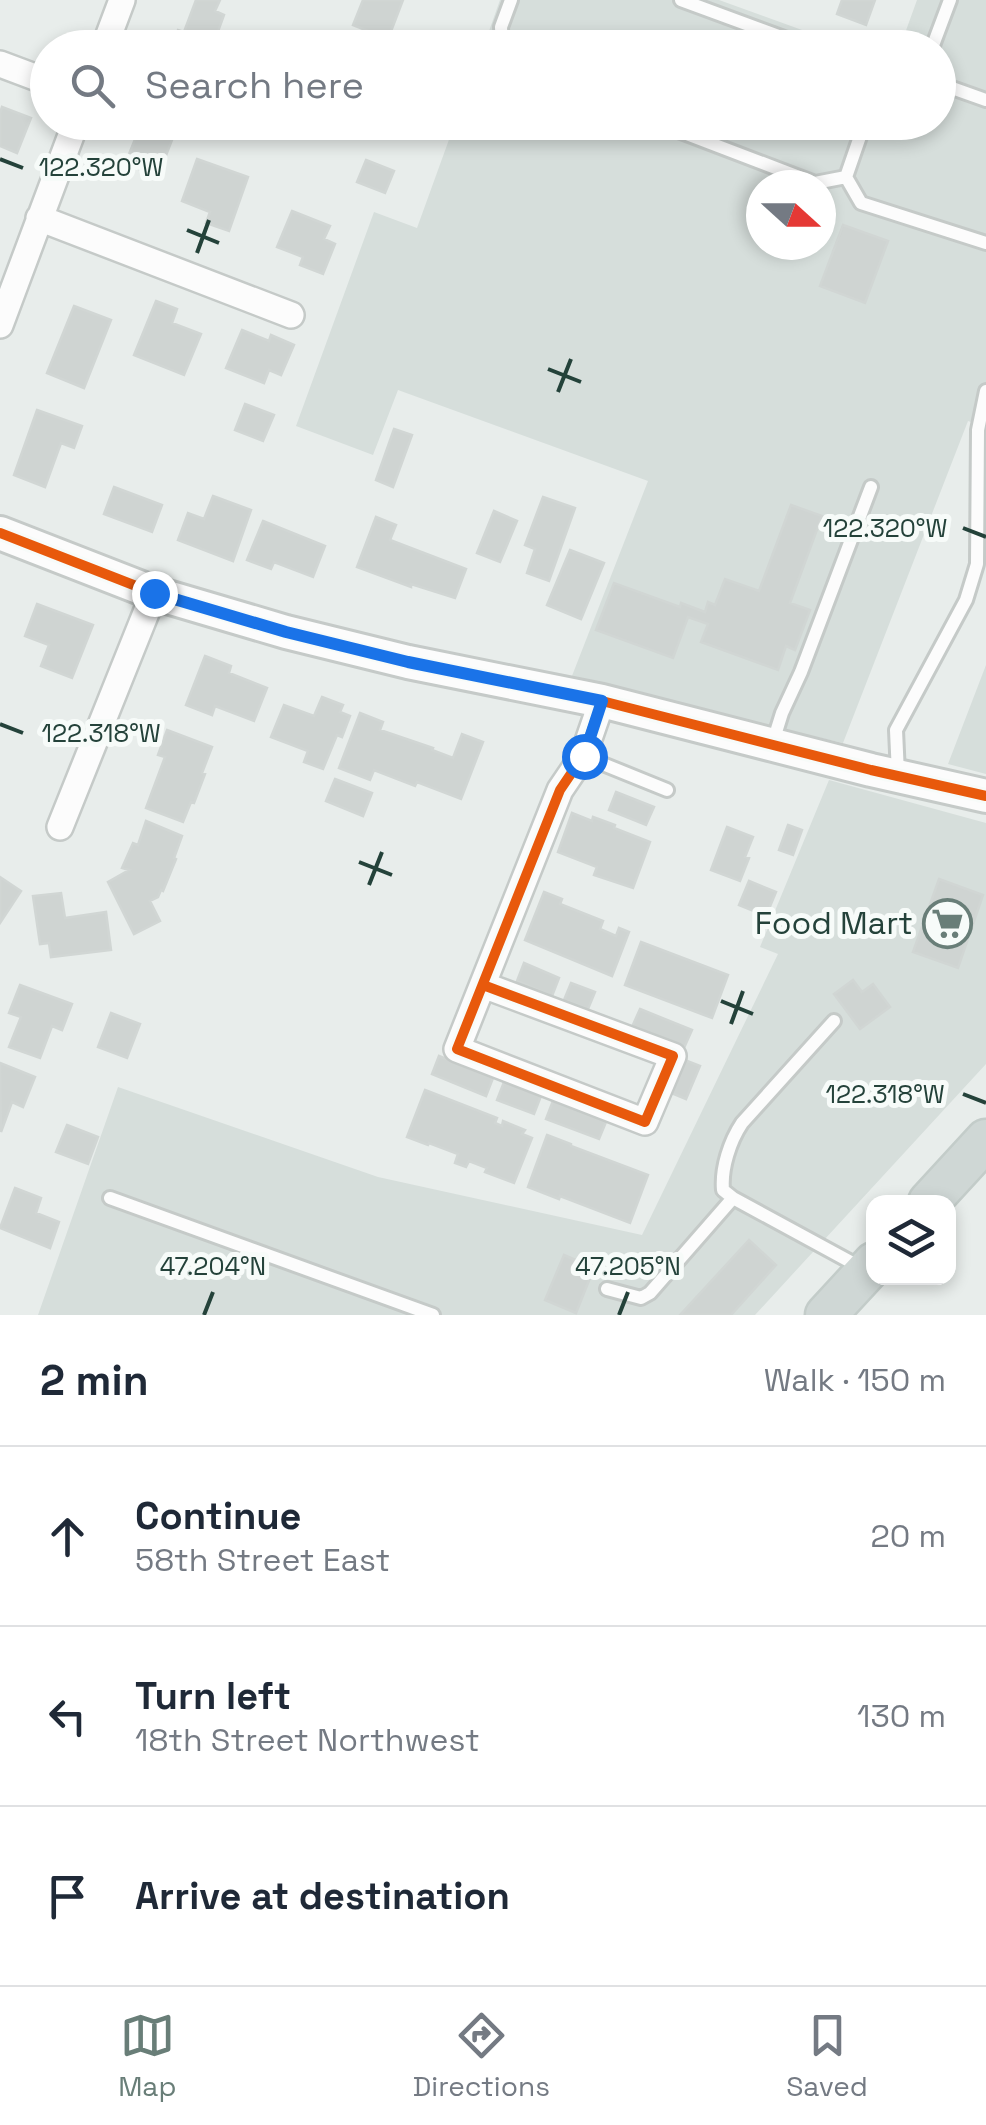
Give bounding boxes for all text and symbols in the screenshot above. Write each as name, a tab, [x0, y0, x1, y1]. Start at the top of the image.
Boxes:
search box	[30, 30, 956, 140]
icon: search	[65, 58, 120, 113]
text: Search here	[145, 61, 364, 109]
text: 122.320°W	[39, 151, 163, 183]
north arrow	[746, 170, 836, 260]
text: 122.320°W	[823, 512, 947, 544]
route end	[132, 571, 178, 617]
text: 122.318°W	[41, 717, 161, 749]
route start	[562, 734, 608, 780]
supermarket icon: Food Mart	[922, 897, 974, 949]
place label: Food Mart	[755, 903, 913, 943]
text: 122.318°W	[825, 1078, 945, 1110]
map controls	[866, 1195, 956, 1285]
button: layers	[866, 1195, 956, 1285]
text: 47.204°N	[160, 1250, 266, 1282]
text: 47.205°N	[575, 1250, 681, 1282]
text: 2 min	[40, 1354, 149, 1407]
text: Walk · 150 m	[764, 1360, 946, 1400]
text: Continue	[135, 1492, 301, 1540]
icon: ahead	[40, 1509, 95, 1564]
text: 20 m	[870, 1516, 946, 1556]
text: 58th Street East	[135, 1540, 390, 1580]
text: Turn left	[135, 1672, 291, 1720]
icon: left	[40, 1689, 95, 1744]
text: 130 m	[857, 1696, 946, 1736]
text: 18th Street Northwest	[135, 1720, 480, 1760]
icon: arrive	[40, 1869, 95, 1924]
text: Arrive at destination	[135, 1872, 510, 1920]
tab: Map	[118, 2008, 176, 2104]
tab: Directions	[413, 2008, 550, 2104]
tab: Saved	[786, 2008, 868, 2104]

